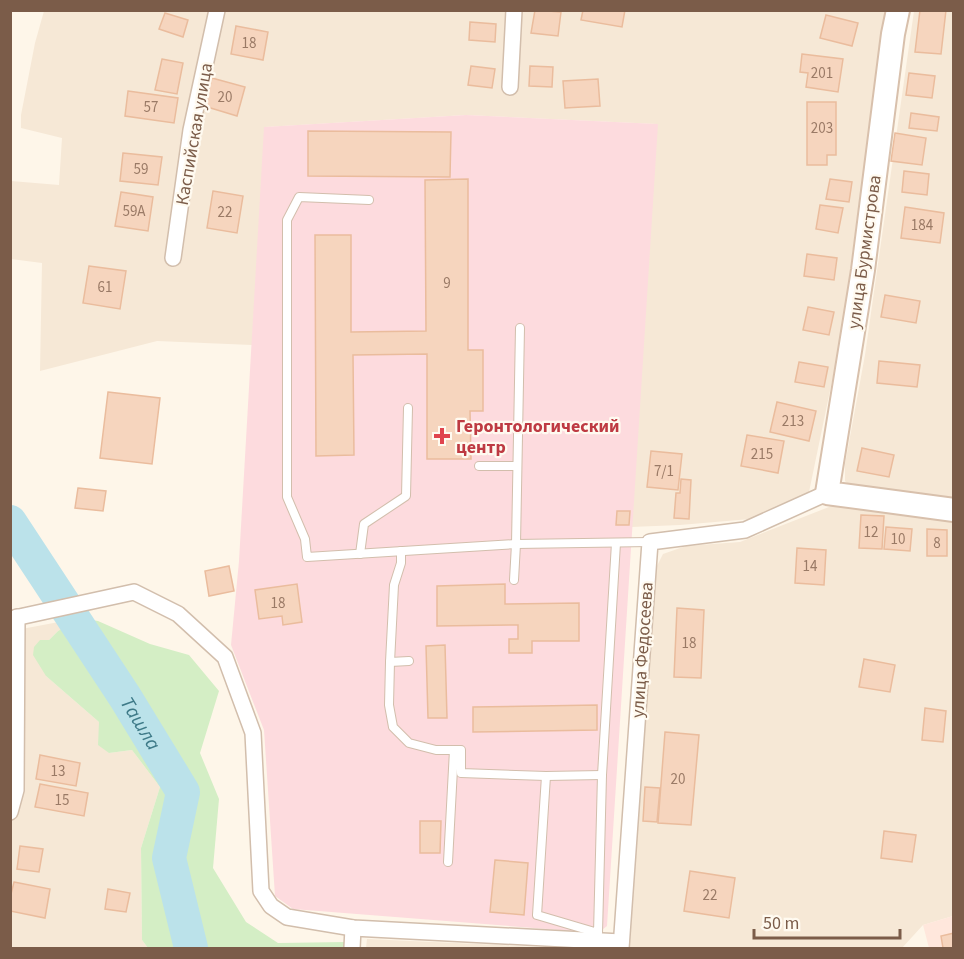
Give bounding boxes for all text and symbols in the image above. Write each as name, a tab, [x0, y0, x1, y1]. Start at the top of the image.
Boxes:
house number: 18	[242, 33, 256, 54]
street label: Каспийская улица	[170, 61, 219, 207]
house number: 201	[811, 63, 833, 84]
house number: 20	[218, 87, 232, 108]
house number: 57	[144, 97, 158, 118]
house number: 203	[811, 118, 833, 139]
house number: 59	[134, 159, 148, 180]
street label: улица Бурмистрова	[841, 173, 888, 331]
house number: 59А	[122, 201, 146, 222]
house number: 22	[218, 202, 232, 223]
house number: 184	[911, 215, 934, 236]
house number: 9	[443, 273, 451, 294]
house number: 61	[98, 277, 112, 298]
house number: 213	[782, 411, 804, 432]
place label: Геронтологический центр	[456, 414, 620, 460]
marker: Геронтологический центр	[433, 427, 451, 445]
house number: 215	[751, 444, 773, 465]
house number: 7/1	[654, 461, 674, 482]
house number: 12	[864, 522, 878, 543]
house number: 10	[891, 529, 905, 550]
house number: 8	[933, 533, 941, 554]
house number: 14	[803, 556, 818, 577]
street label: улица Федосеева	[625, 581, 660, 719]
house number: 18	[271, 593, 285, 614]
house number: 18	[682, 633, 696, 654]
water label: Ташла	[113, 692, 167, 756]
house number: 13	[51, 761, 65, 782]
house number: 20	[671, 769, 685, 790]
house number: 15	[55, 790, 69, 811]
house number: 22	[703, 885, 717, 906]
scale bar	[754, 902, 900, 940]
text: 50 m	[763, 911, 799, 936]

